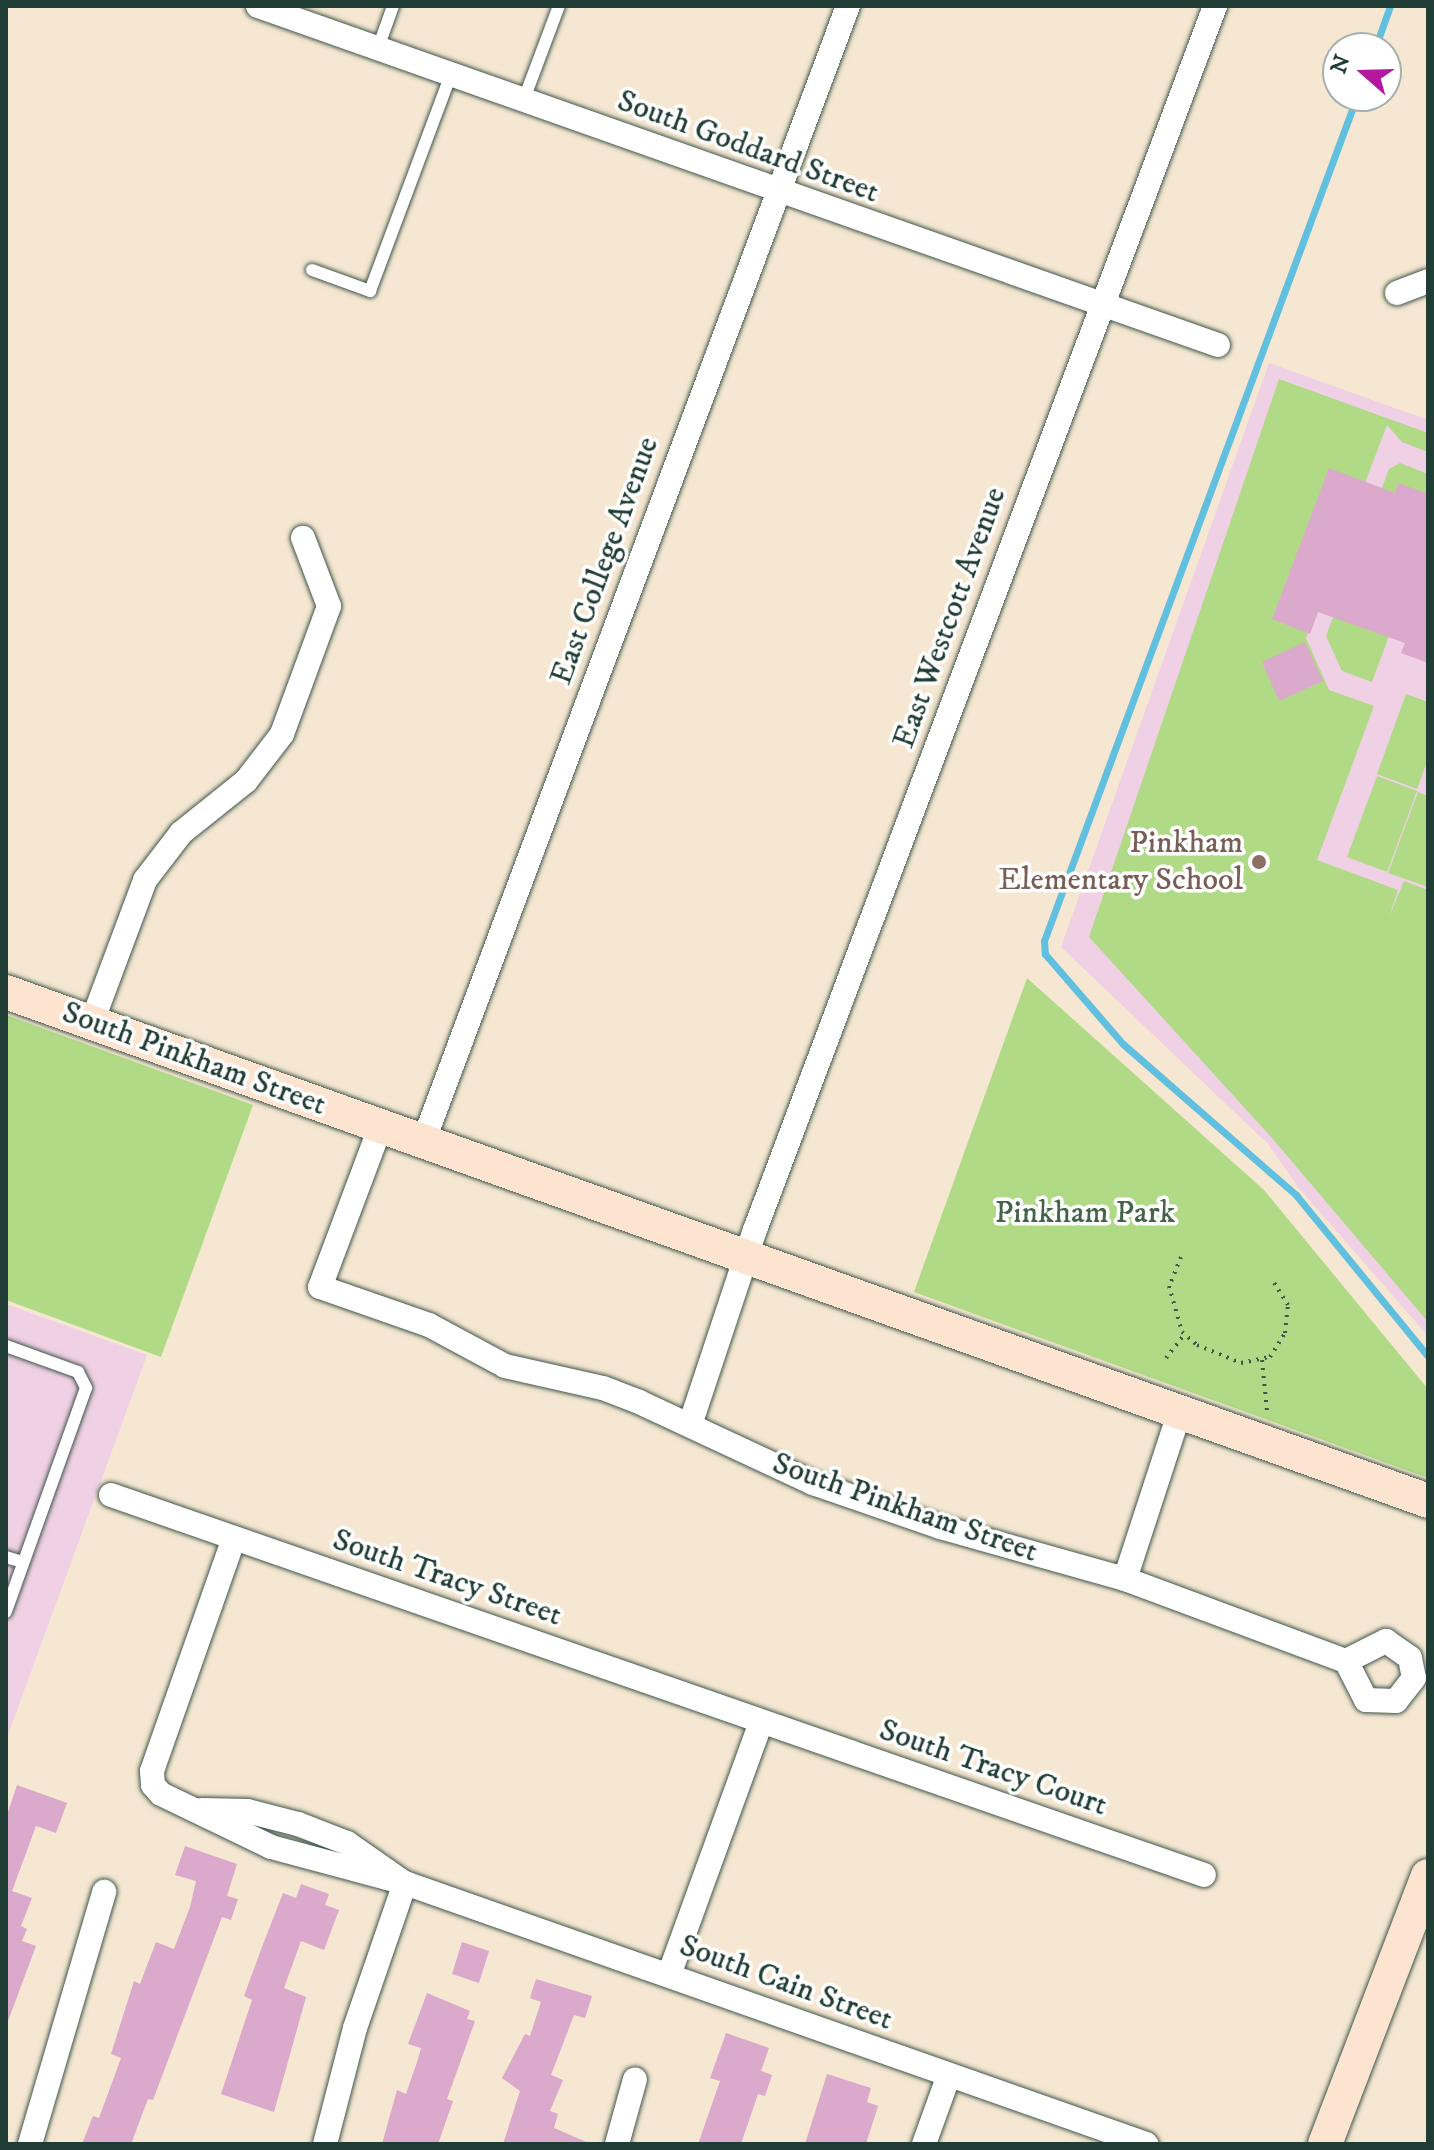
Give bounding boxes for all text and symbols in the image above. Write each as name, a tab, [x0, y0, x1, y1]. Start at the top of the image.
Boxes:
north arrow	[1322, 32, 1402, 112]
text: N	[1325, 51, 1357, 77]
street label: South Goddard Street	[612, 82, 884, 212]
street label: East College Avenue	[542, 432, 668, 690]
street label: East Westcott Avenue	[885, 482, 1015, 754]
place label: Pinkham Elementary School	[998, 825, 1243, 900]
marker: Pinkham Elementary School	[1250, 853, 1268, 871]
street label: South Pinkham Street	[57, 993, 331, 1125]
park label: Pinkham Park	[995, 1194, 1175, 1232]
street label: South Pinkham Street	[767, 1445, 1043, 1571]
street label: South Tracy Street	[327, 1521, 567, 1635]
street label: South Tracy Court	[874, 1711, 1112, 1825]
street label: South Cain Street	[674, 1927, 898, 2039]

